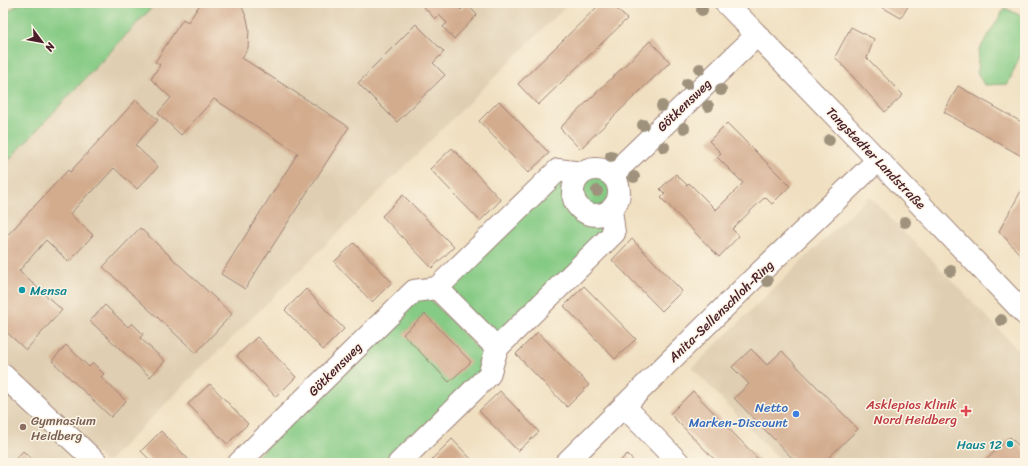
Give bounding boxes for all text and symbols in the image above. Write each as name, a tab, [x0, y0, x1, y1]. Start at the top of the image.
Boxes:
north arrow	[22, 22, 62, 62]
text: N	[40, 38, 61, 56]
street label: Götkensweg	[651, 72, 717, 137]
street label: Tangstedter Landstraße	[820, 101, 932, 215]
street label: Anita-Sellenschloh-Ring	[662, 254, 780, 369]
place label: Mensa	[30, 279, 67, 302]
marker: Mensa	[17, 285, 27, 295]
street label: Götkensweg	[302, 336, 368, 402]
place label: Asklepios Klinik Nord Heidberg	[865, 393, 957, 431]
place label: Netto Marken-Discount	[689, 396, 788, 434]
marker: Asklepios Klinik Nord Heidberg	[960, 405, 972, 417]
place label: Gymnasium Heidberg	[31, 409, 96, 447]
marker: Netto Marken-Discount	[791, 409, 801, 419]
marker: Gymnasium Heidberg	[18, 422, 28, 432]
place label: Haus 12	[957, 433, 1002, 456]
marker: Haus 12	[1005, 439, 1015, 449]

